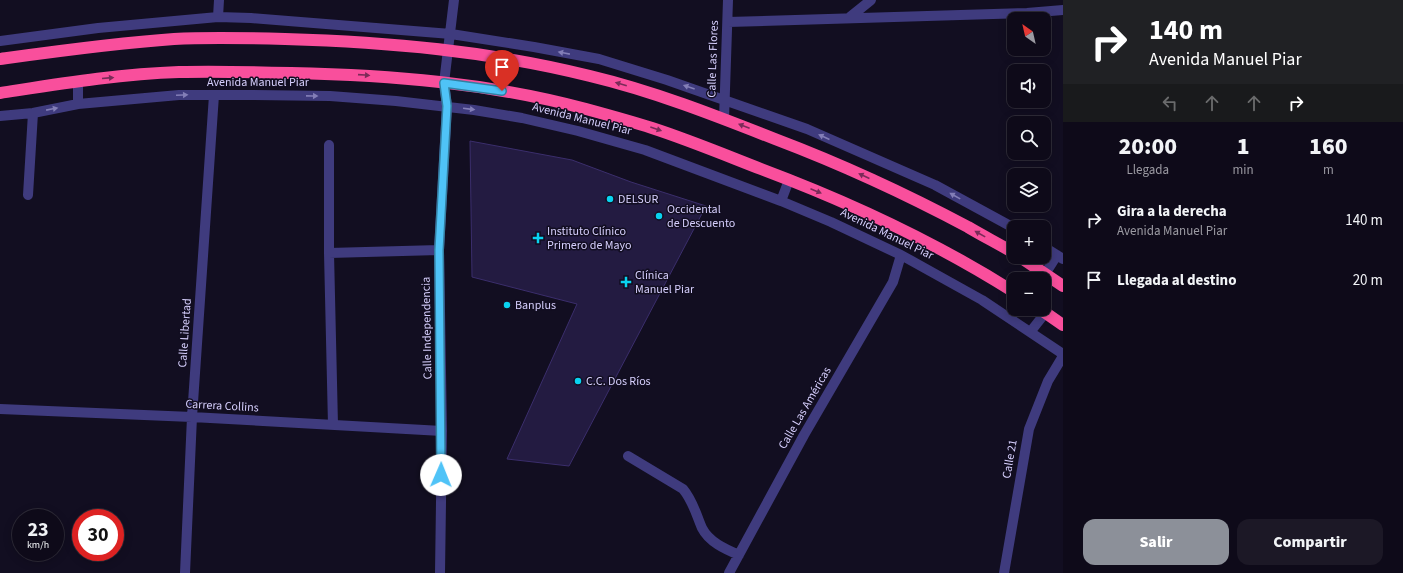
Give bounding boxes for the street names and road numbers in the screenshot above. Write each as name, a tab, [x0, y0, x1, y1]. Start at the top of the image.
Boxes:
street label: Calle Las Flores	[703, 20, 723, 98]
street label: Avenida Manuel Piar	[207, 74, 310, 91]
street label: Avenida Manuel Piar	[531, 98, 634, 140]
street label: Avenida Manuel Piar	[838, 204, 937, 264]
street label: Calle Independencia	[418, 277, 436, 379]
street label: Calle Libertad	[174, 298, 196, 368]
street label: Calle Las Américas	[774, 364, 836, 452]
street label: Carrera Collins	[185, 396, 259, 416]
street label: Calle 21	[998, 438, 1022, 480]

